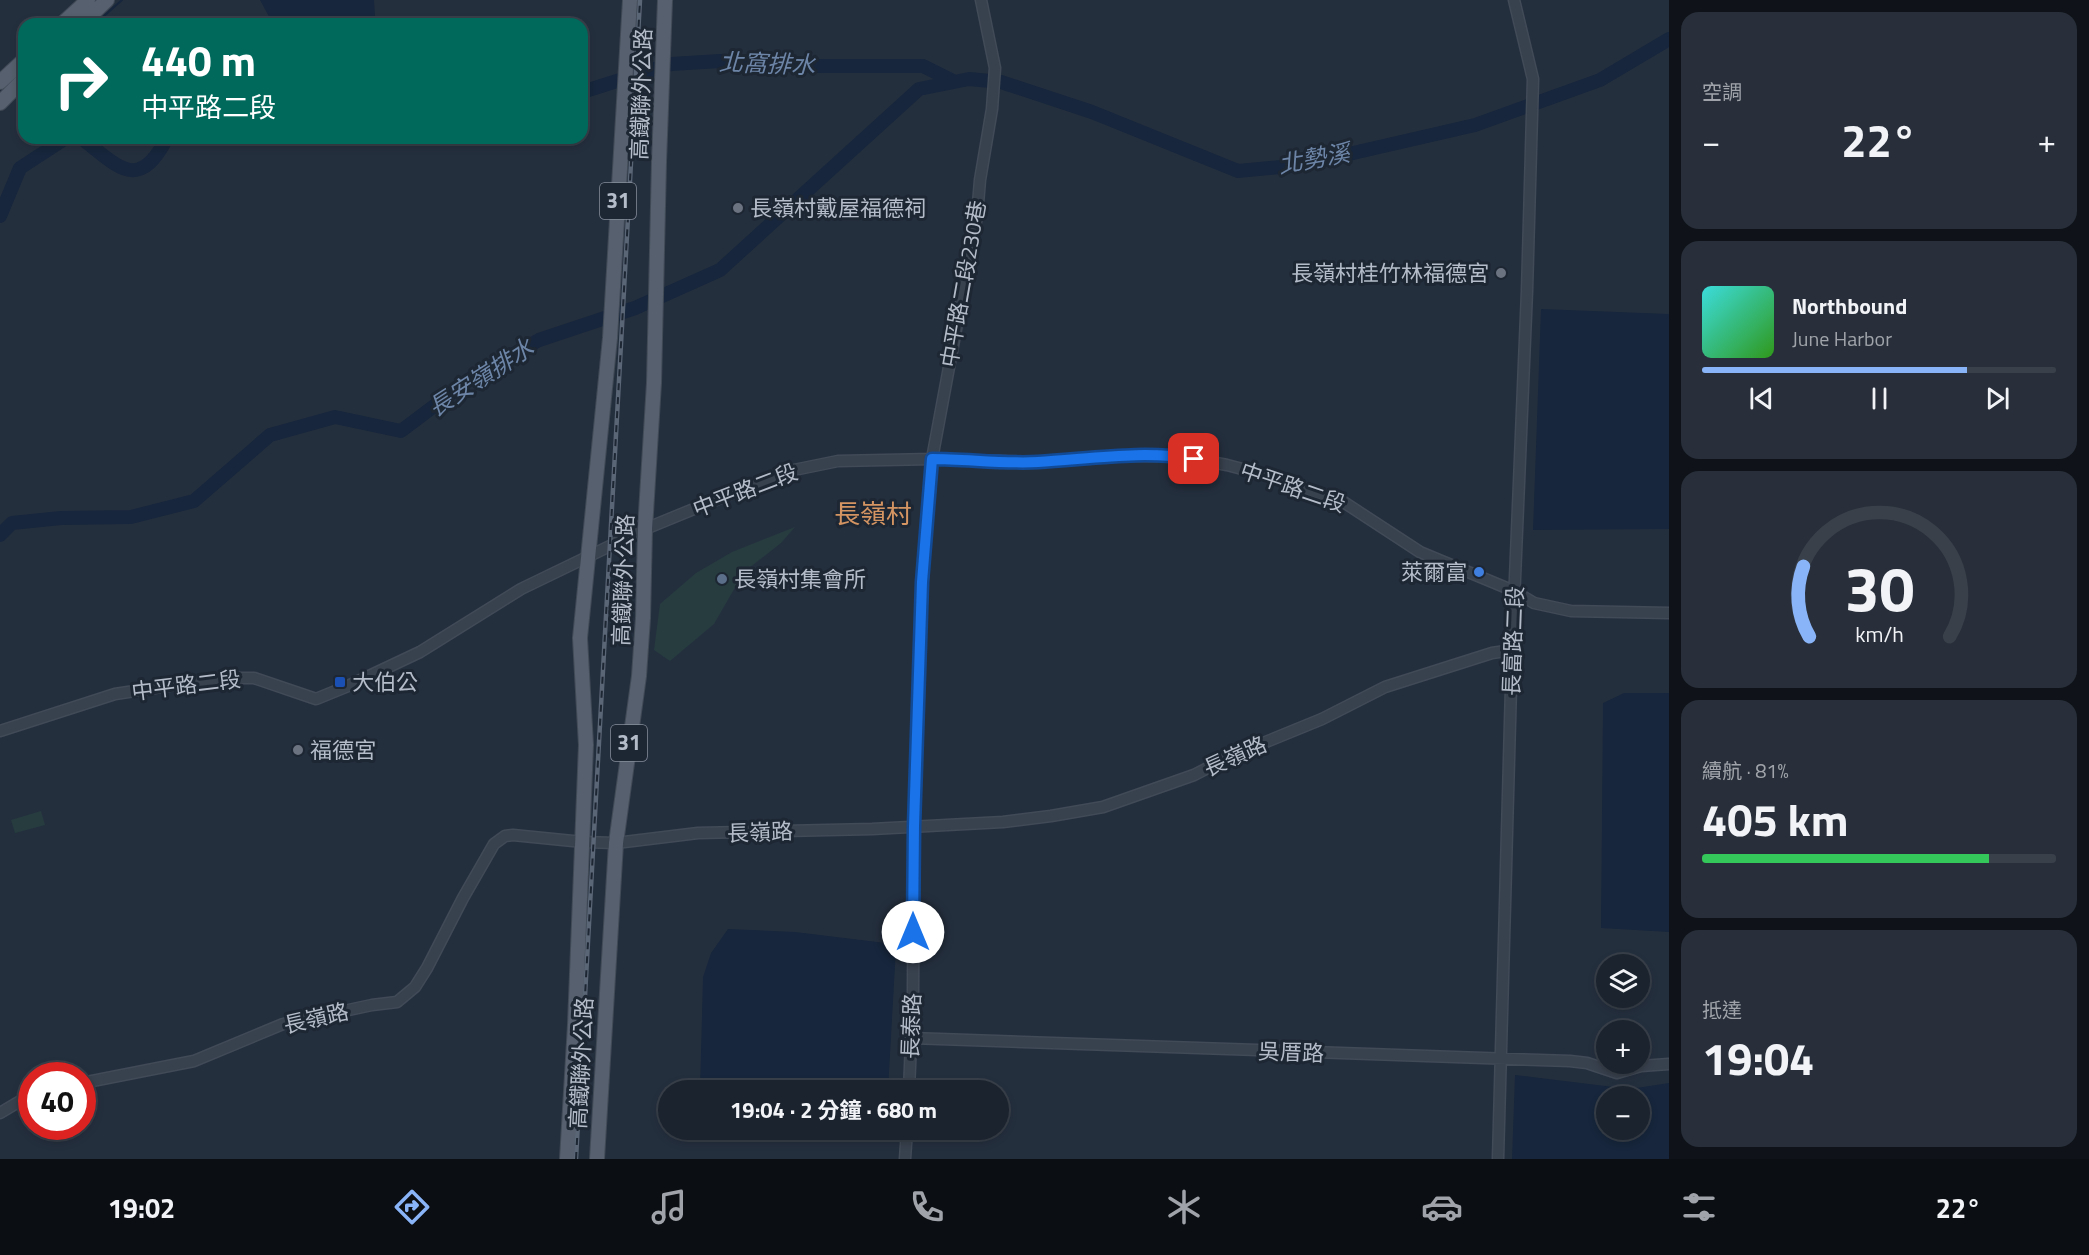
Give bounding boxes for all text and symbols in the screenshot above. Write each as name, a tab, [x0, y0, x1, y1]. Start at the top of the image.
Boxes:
street label: 高鐵聯外公路	[622, 27, 660, 161]
text: 440 m	[141, 28, 256, 92]
icon: right	[42, 42, 120, 120]
water label: 北窩排水	[718, 43, 817, 83]
text: 空調	[1702, 76, 1742, 107]
text: 中平路二段	[141, 86, 276, 127]
text: 22°	[1841, 106, 1917, 174]
text: −	[1702, 116, 1720, 166]
text: +	[2038, 116, 2056, 166]
water label: 北勢溪	[1275, 134, 1355, 182]
road number: 31	[600, 183, 636, 219]
place label: 長嶺村戴屋福德祠	[750, 191, 926, 225]
street label: 中平路二段230巷	[932, 198, 994, 370]
marker: 長嶺村戴屋福德祠	[731, 201, 745, 215]
place label: 長嶺村桂竹林福德宮	[1291, 256, 1489, 290]
marker: 長嶺村桂竹林福德宮	[1494, 266, 1508, 280]
text: Northbound	[1792, 289, 1907, 323]
text: June Harbor	[1792, 323, 1892, 354]
water label: 長安嶺排水	[420, 329, 541, 425]
icon: previous	[1745, 382, 1778, 415]
icon: pause	[1863, 382, 1896, 415]
icon: next	[1981, 382, 2014, 415]
pin	[1168, 433, 1219, 484]
icon: arrive	[1177, 442, 1210, 475]
street label: 中平路二段	[1235, 453, 1351, 521]
street label: 中平路二段	[688, 454, 802, 526]
district label: 長嶺村	[834, 494, 912, 533]
street label: 高鐵聯外公路	[604, 513, 642, 647]
text: 30	[1844, 540, 1914, 635]
place label: 萊爾富	[1401, 555, 1467, 589]
place label: 長嶺村集會所	[734, 562, 866, 596]
marker: 萊爾富	[1472, 565, 1486, 579]
marker: 長嶺村集會所	[715, 572, 729, 586]
street label: 長富路二段	[1494, 585, 1532, 697]
text: km/h	[1855, 618, 1903, 650]
street label: 中平路二段	[129, 661, 243, 709]
place label: 大伯公	[352, 665, 418, 699]
marker: 大伯公	[333, 675, 347, 689]
road number: 31	[611, 725, 647, 761]
street label: 長嶺路	[1198, 727, 1272, 785]
place label: 福德宮	[310, 733, 376, 767]
marker: 福德宮	[291, 743, 305, 757]
text: 續航 · 81%	[1702, 755, 1789, 786]
text: 405 km	[1702, 785, 1848, 853]
street label: 長嶺路	[726, 814, 794, 850]
position arrow	[881, 900, 945, 964]
map controls	[1596, 954, 1650, 1140]
button: layers	[1596, 954, 1650, 1008]
street label: 長泰路	[893, 992, 929, 1060]
street label: 長嶺路	[280, 994, 352, 1042]
text: 抵達	[1702, 994, 1742, 1025]
street label: 高鐵聯外公路	[561, 996, 601, 1130]
button: +	[1596, 1020, 1650, 1074]
text: 19:04	[1702, 1024, 1814, 1092]
street label: 吳厝路	[1257, 1034, 1325, 1070]
speed limit sign: 40	[18, 1062, 96, 1140]
button: −	[1596, 1086, 1650, 1140]
text: 19:04 · 2 分鐘 · 680 m	[730, 1093, 937, 1127]
icon: directions	[391, 1186, 433, 1228]
icon: music	[648, 1186, 690, 1228]
icon: phone	[906, 1186, 948, 1228]
icon: climate	[1163, 1186, 1205, 1228]
icon: car	[1421, 1186, 1463, 1228]
icon: filters	[1678, 1186, 1720, 1228]
text: 19:02	[108, 1187, 175, 1228]
text: 22°	[1936, 1187, 1981, 1228]

